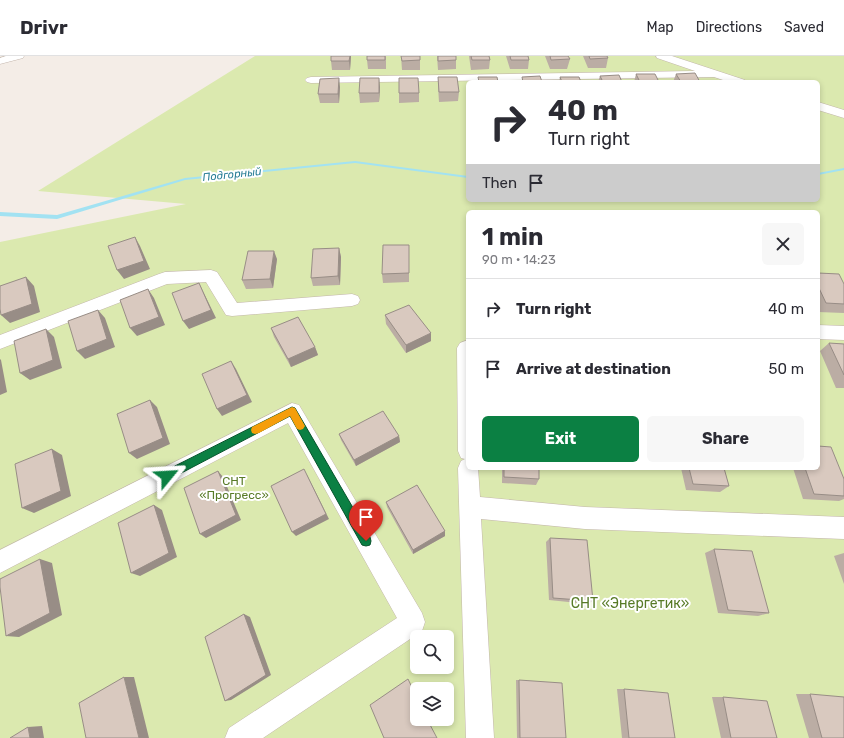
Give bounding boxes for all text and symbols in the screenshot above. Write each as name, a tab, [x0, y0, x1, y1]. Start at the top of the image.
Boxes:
text: Drivr	[20, 16, 68, 39]
text: Map	[647, 19, 674, 36]
text: Directions	[696, 19, 762, 36]
text: Saved	[784, 19, 824, 36]
text: 40 m	[548, 94, 618, 127]
icon: right	[482, 96, 534, 148]
text: Turn right	[548, 128, 630, 150]
water label: Подгорный	[202, 165, 263, 184]
icon: arrive	[525, 172, 547, 194]
text: Then	[482, 174, 517, 192]
text: 1 min	[482, 223, 543, 251]
button: close	[762, 223, 804, 265]
text: 90 m · 14:23	[482, 252, 556, 267]
icon: right	[482, 298, 504, 320]
text: Turn right	[516, 300, 591, 318]
text: 40 m	[768, 300, 804, 318]
icon: arrive	[482, 358, 504, 380]
text: Arrive at destination	[516, 360, 671, 378]
text: 50 m	[769, 360, 804, 378]
button: Exit	[482, 416, 639, 462]
button: Share	[647, 416, 804, 462]
position arrow	[146, 455, 188, 497]
park label: СНТ «Прогресс»	[199, 474, 269, 502]
pin	[349, 500, 383, 541]
icon: arrive	[355, 506, 377, 528]
park label: СНТ «Энергетик»	[571, 595, 689, 612]
map controls	[410, 630, 454, 726]
button: search	[410, 630, 454, 674]
button: layers	[410, 682, 454, 726]

